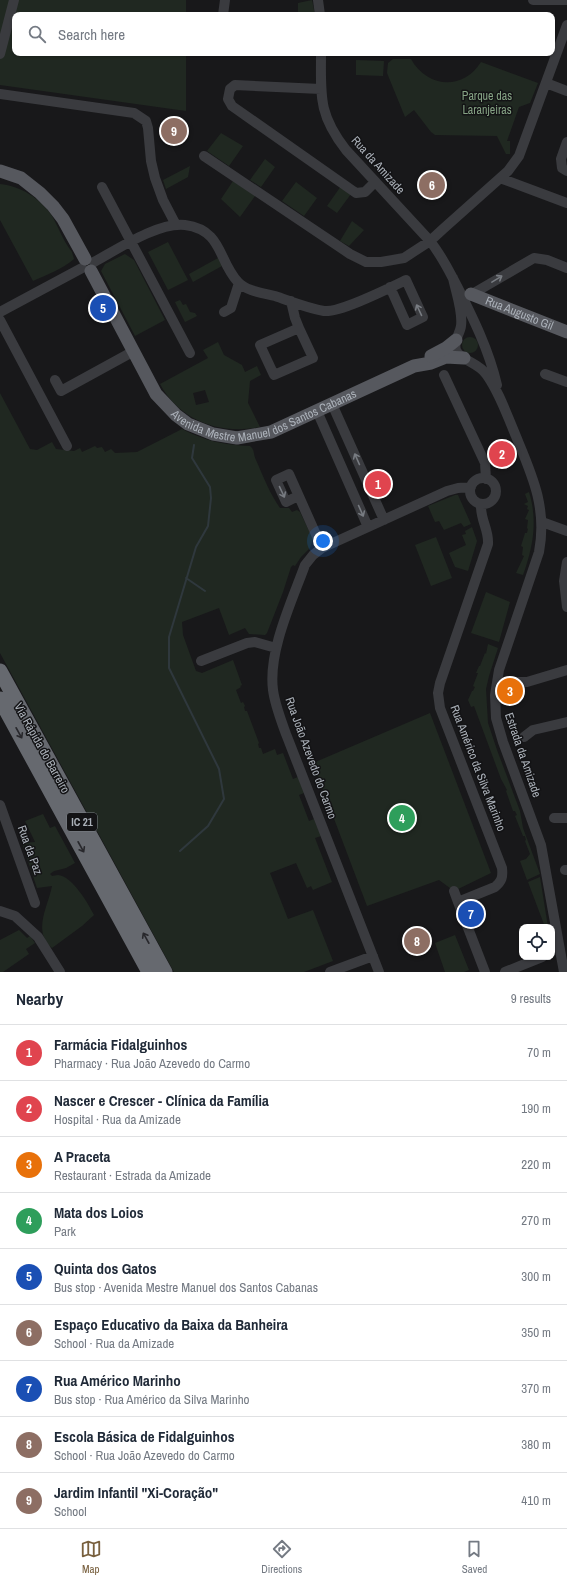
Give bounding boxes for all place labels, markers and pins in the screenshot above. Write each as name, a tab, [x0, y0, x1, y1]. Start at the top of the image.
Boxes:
pin: 9	[161, 116, 187, 146]
pin: 6	[419, 170, 445, 200]
pin: 5	[90, 293, 116, 323]
pin: 2	[489, 439, 515, 469]
pin: 1	[365, 469, 391, 499]
pin: 3	[497, 676, 523, 706]
pin: 4	[389, 803, 415, 833]
pin: 7	[458, 899, 484, 929]
pin: 8	[404, 926, 430, 956]

